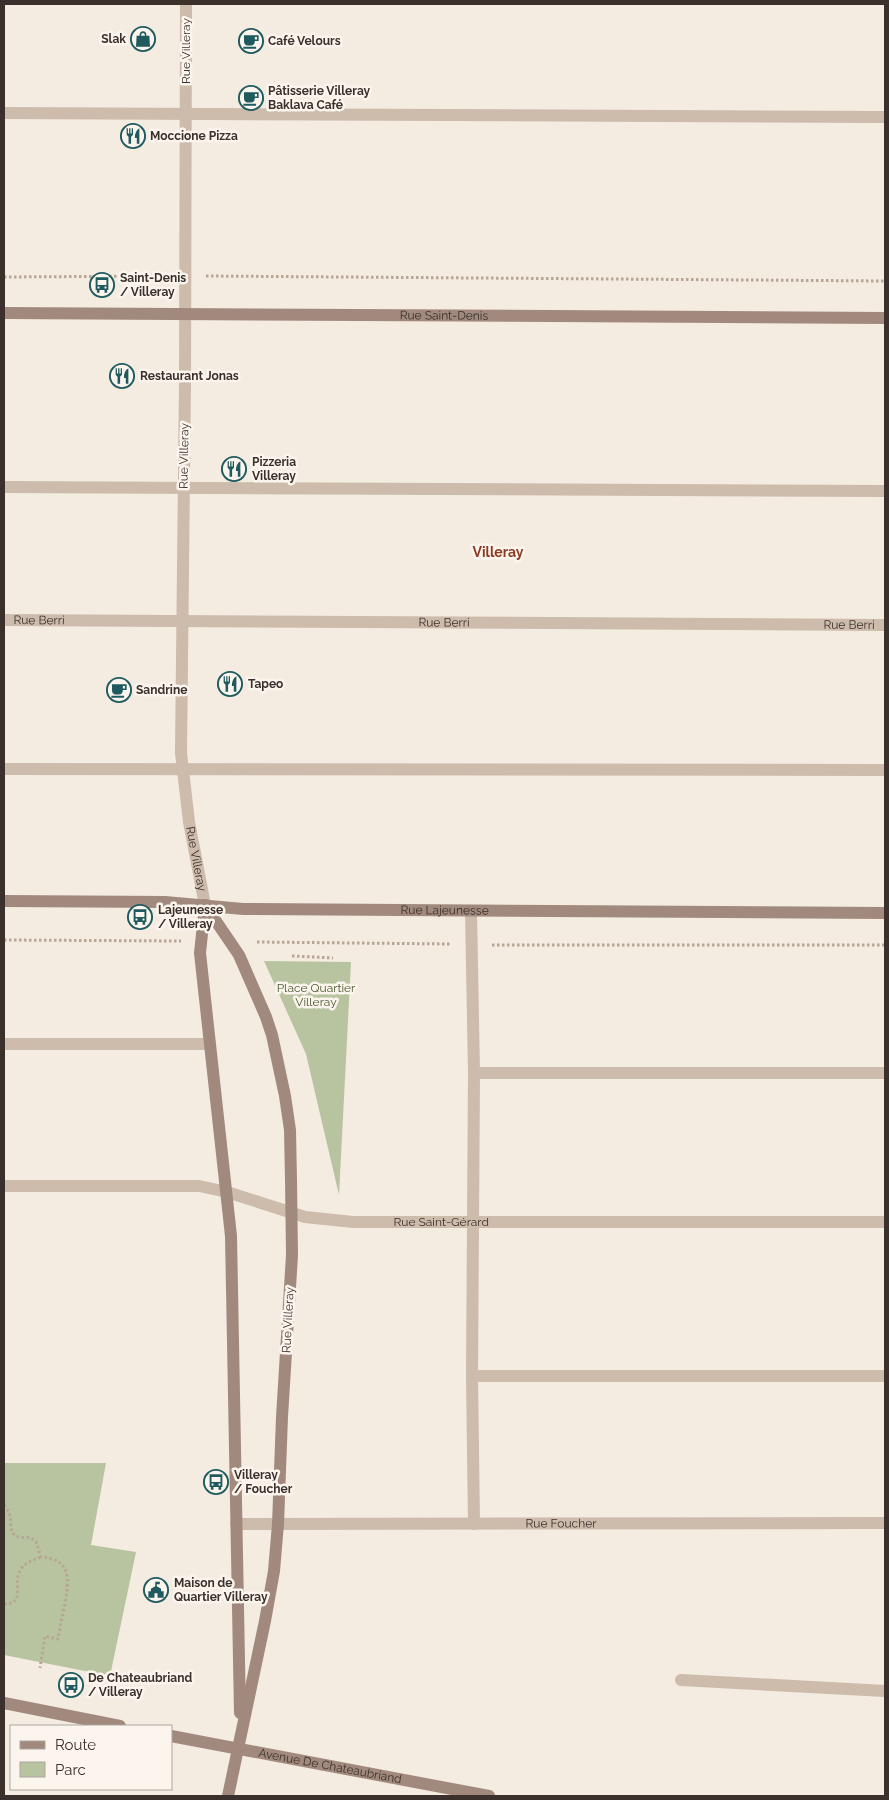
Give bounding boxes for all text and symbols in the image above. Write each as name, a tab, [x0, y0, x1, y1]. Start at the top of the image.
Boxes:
street label: Rue Villeray	[179, 18, 193, 84]
shop icon: Slak	[130, 26, 156, 52]
cafe icon: Café Velours	[238, 28, 264, 54]
place label: Slak	[101, 32, 126, 46]
place label: Café Velours	[268, 34, 341, 48]
place label: Pâtisserie Villeray Baklava Café	[268, 84, 371, 112]
cafe icon: Pâtisserie Villeray Baklava Café	[238, 85, 264, 111]
restaurant icon: Moccione Pizza	[120, 123, 146, 149]
place label: Moccione Pizza	[150, 129, 238, 143]
place label: Saint-Denis / Villeray	[120, 271, 186, 299]
bus stop icon: Saint-Denis / Villeray	[89, 272, 115, 298]
street label: Rue Saint-Denis	[400, 308, 489, 323]
restaurant icon: Restaurant Jonas	[109, 363, 135, 389]
place label: Restaurant Jonas	[140, 369, 239, 383]
street label: Rue Villeray	[176, 422, 192, 489]
place label: Pizzeria Villeray	[252, 455, 296, 483]
restaurant icon: Pizzeria Villeray	[221, 456, 247, 482]
district label: Villeray	[472, 544, 524, 560]
street label: Rue Berri	[13, 613, 65, 627]
street label: Rue Berri	[418, 615, 470, 630]
street label: Rue Berri	[823, 618, 875, 632]
restaurant icon: Tapeo	[217, 671, 243, 697]
cafe icon: Sandrine	[106, 677, 132, 703]
place label: Tapeo	[248, 677, 283, 691]
place label: Sandrine	[136, 683, 187, 697]
street label: Rue Villeray	[183, 825, 209, 893]
place label: Lajeunesse / Villeray	[158, 903, 223, 931]
street label: Rue Lajeunesse	[401, 903, 489, 918]
bus stop icon: Lajeunesse / Villeray	[127, 904, 153, 930]
park label: Place Quartier Villeray	[277, 981, 356, 1009]
street label: Rue Saint-Gérard	[394, 1215, 489, 1229]
street label: Rue Villeray	[279, 1286, 297, 1353]
place label: Villeray / Foucher	[234, 1468, 293, 1496]
bus stop icon: Villeray / Foucher	[203, 1469, 229, 1495]
street label: Rue Foucher	[526, 1516, 597, 1531]
place label: Maison de Quartier Villeray	[174, 1576, 268, 1604]
public building icon: Maison de Quartier Villeray	[143, 1577, 169, 1603]
place label: De Chateaubriand / Villeray	[88, 1671, 192, 1699]
bus stop icon: De Chateaubriand / Villeray	[58, 1672, 84, 1698]
legend	[10, 1725, 172, 1790]
text: Route	[55, 1736, 96, 1754]
street label: Avenue De Chateaubriand	[257, 1746, 403, 1786]
text: Parc	[55, 1761, 86, 1779]

